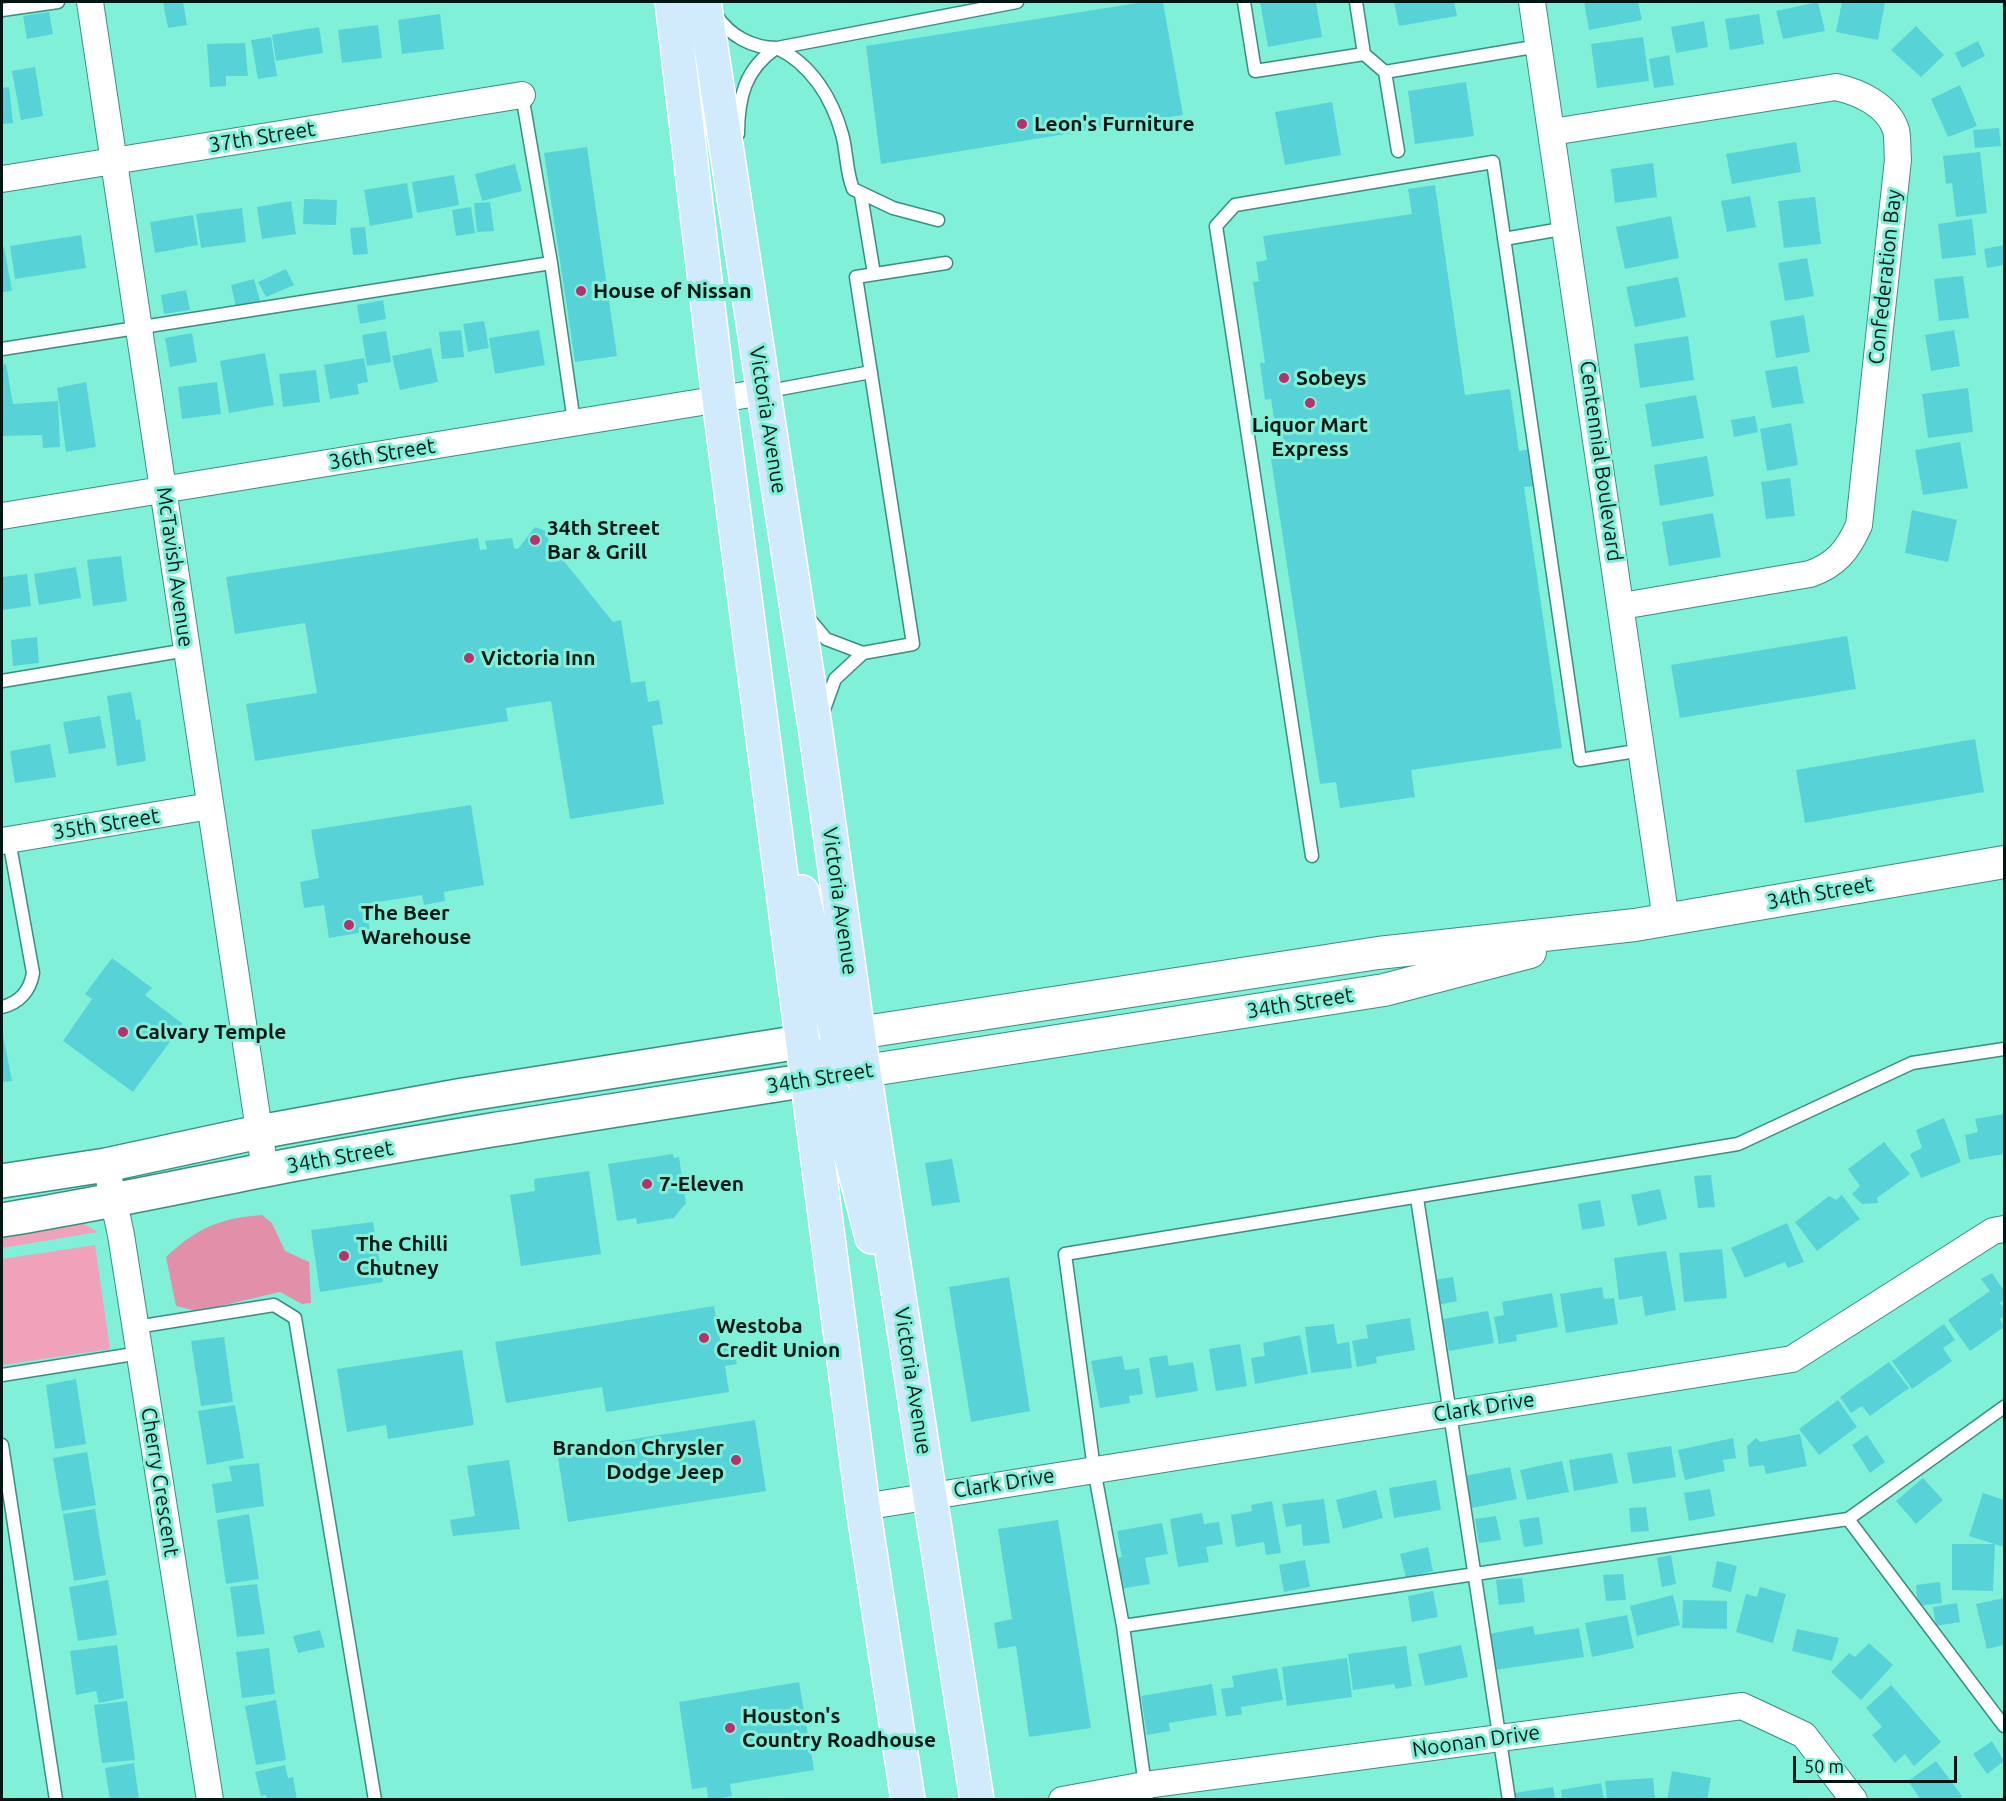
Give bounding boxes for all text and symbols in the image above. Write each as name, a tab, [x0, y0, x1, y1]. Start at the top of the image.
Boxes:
place label: Leon's Furniture	[1034, 111, 1195, 137]
street label: 37th Street	[207, 116, 317, 158]
marker: Leon's Furniture	[1015, 117, 1029, 131]
street label: Confederation Bay	[1863, 188, 1907, 366]
place label: House of Nissan	[593, 278, 751, 304]
marker: House of Nissan	[574, 284, 588, 298]
street label: Victoria Avenue	[744, 345, 792, 495]
street label: Centennial Boulevard	[1574, 359, 1628, 563]
place label: Sobeys	[1296, 365, 1366, 391]
marker: Sobeys	[1277, 371, 1291, 385]
marker: Liquor Mart Express	[1303, 396, 1317, 410]
place label: Liquor Mart Express	[1252, 412, 1368, 462]
street label: 36th Street	[327, 433, 437, 475]
street label: McTavish Avenue	[151, 485, 199, 649]
place label: 34th Street Bar & Grill	[547, 515, 660, 565]
marker: 34th Street Bar & Grill	[528, 533, 542, 547]
place label: Victoria Inn	[481, 645, 596, 671]
marker: Victoria Inn	[462, 651, 476, 665]
street label: 35th Street	[51, 803, 161, 845]
street label: Victoria Avenue	[817, 826, 863, 976]
street label: 34th Street	[1765, 871, 1875, 915]
place label: The Beer Warehouse	[361, 900, 471, 950]
marker: The Beer Warehouse	[342, 918, 356, 932]
street label: 34th Street	[1245, 982, 1355, 1024]
place label: Calvary Temple	[135, 1019, 286, 1045]
marker: Calvary Temple	[116, 1025, 130, 1039]
street label: 34th Street	[765, 1057, 875, 1099]
street label: 34th Street	[285, 1135, 395, 1179]
place label: 7-Eleven	[659, 1171, 744, 1197]
marker: 7-Eleven	[640, 1177, 654, 1191]
place label: The Chilli Chutney	[356, 1231, 448, 1281]
marker: The Chilli Chutney	[337, 1249, 351, 1263]
street label: Victoria Avenue	[889, 1306, 937, 1456]
place label: Westoba Credit Union	[716, 1313, 840, 1363]
marker: Westoba Credit Union	[697, 1331, 711, 1345]
street label: Clark Drive	[1432, 1387, 1536, 1427]
street label: Cherry Crescent	[136, 1406, 184, 1558]
place label: Brandon Chrysler Dodge Jeep	[552, 1435, 724, 1485]
marker: Brandon Chrysler Dodge Jeep	[729, 1453, 743, 1467]
street label: Clark Drive	[952, 1463, 1056, 1503]
place label: Houston's Country Roadhouse	[742, 1703, 936, 1753]
street label: Noonan Drive	[1410, 1720, 1542, 1762]
marker: Houston's Country Roadhouse	[723, 1721, 737, 1735]
scale bar	[1796, 1744, 1960, 1782]
text: 50 m	[1804, 1756, 1844, 1776]

